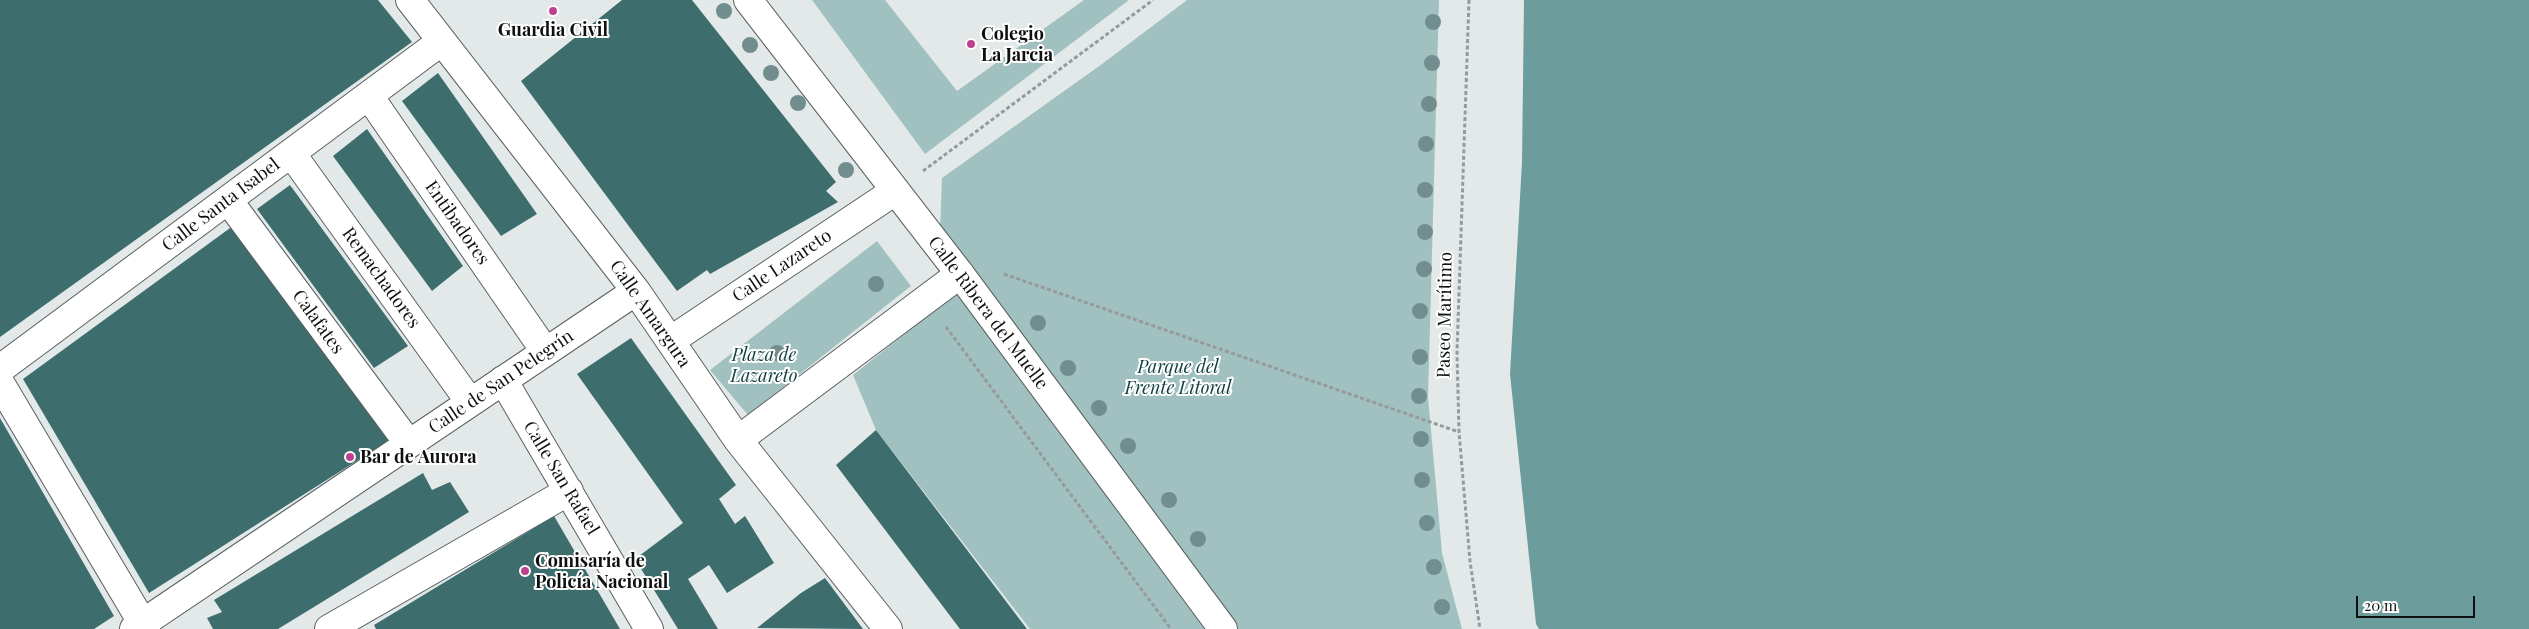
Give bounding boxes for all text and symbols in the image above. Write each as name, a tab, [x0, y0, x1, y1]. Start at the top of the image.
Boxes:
marker: Guardia Civil	[547, 5, 559, 17]
place label: Guardia Civil	[498, 19, 608, 41]
place label: Colegio La Jarcia	[981, 23, 1053, 66]
marker: Colegio La Jarcia	[965, 38, 977, 50]
street label: Calle Santa Isabel	[158, 154, 284, 256]
street label: Entibadores	[420, 177, 494, 269]
street label: Remachadores	[337, 223, 425, 333]
street label: Calle Lazareto	[728, 225, 836, 307]
street label: Calle Ribera del Muelle	[923, 232, 1053, 394]
street label: Paseo Marítimo	[1433, 252, 1457, 378]
street label: Calle Amargura	[605, 256, 695, 372]
street label: Calafates	[288, 286, 348, 358]
street label: Calle de San Pelegrín	[424, 325, 578, 439]
park label: Plaza de Lazareto	[730, 344, 798, 386]
park label: Parque del Frente Litoral	[1125, 356, 1231, 398]
street label: Calle San Rafael	[519, 417, 603, 539]
place label: Bar de Aurora	[360, 446, 476, 468]
marker: Bar de Aurora	[344, 451, 356, 463]
place label: Comisaría de Policía Nacional	[535, 550, 668, 592]
marker: Comisaría de Policía Nacional	[519, 565, 531, 577]
scale bar	[2359, 586, 2478, 618]
text: 20 m	[2364, 595, 2397, 615]

